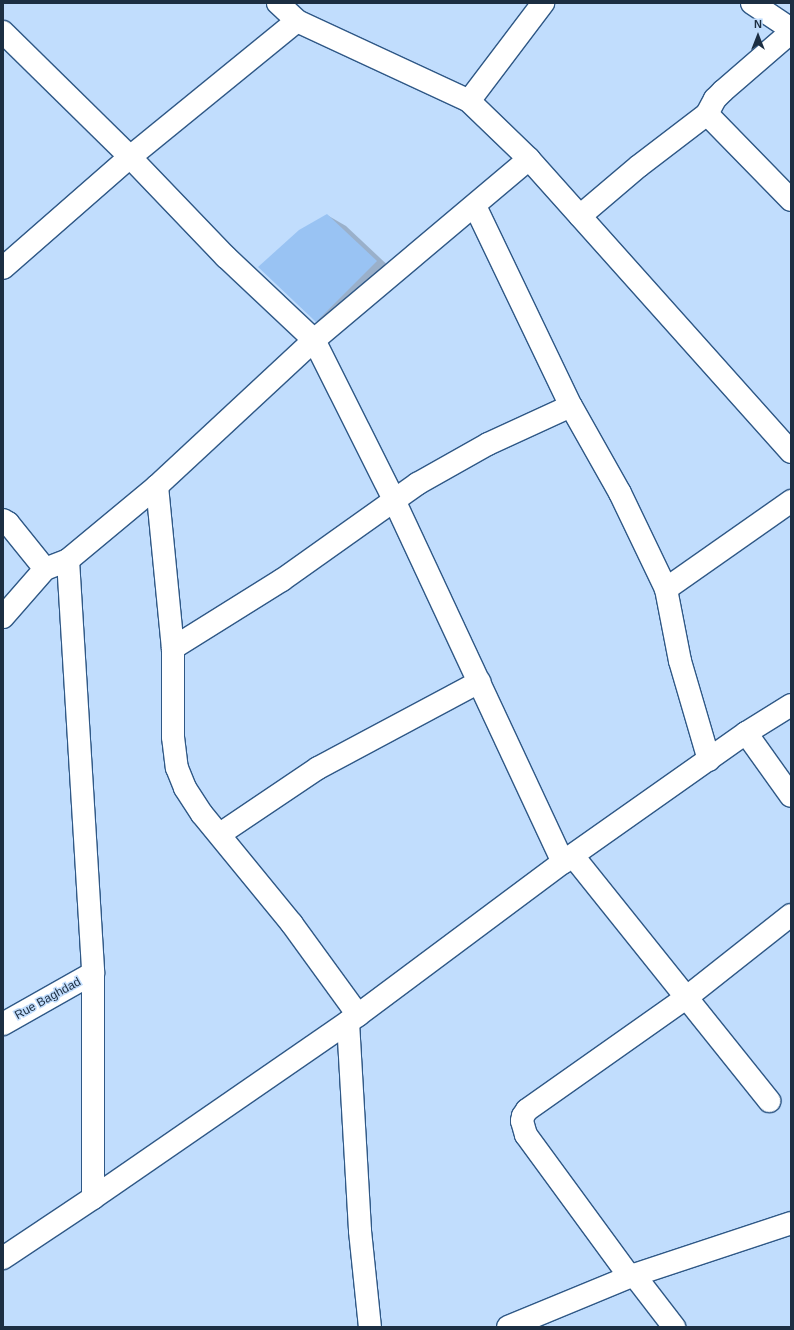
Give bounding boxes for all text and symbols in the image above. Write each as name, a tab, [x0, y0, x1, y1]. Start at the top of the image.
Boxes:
north arrow	[738, 16, 778, 56]
text: N	[754, 18, 762, 30]
street label: Rue Baghdad	[12, 975, 84, 1023]

